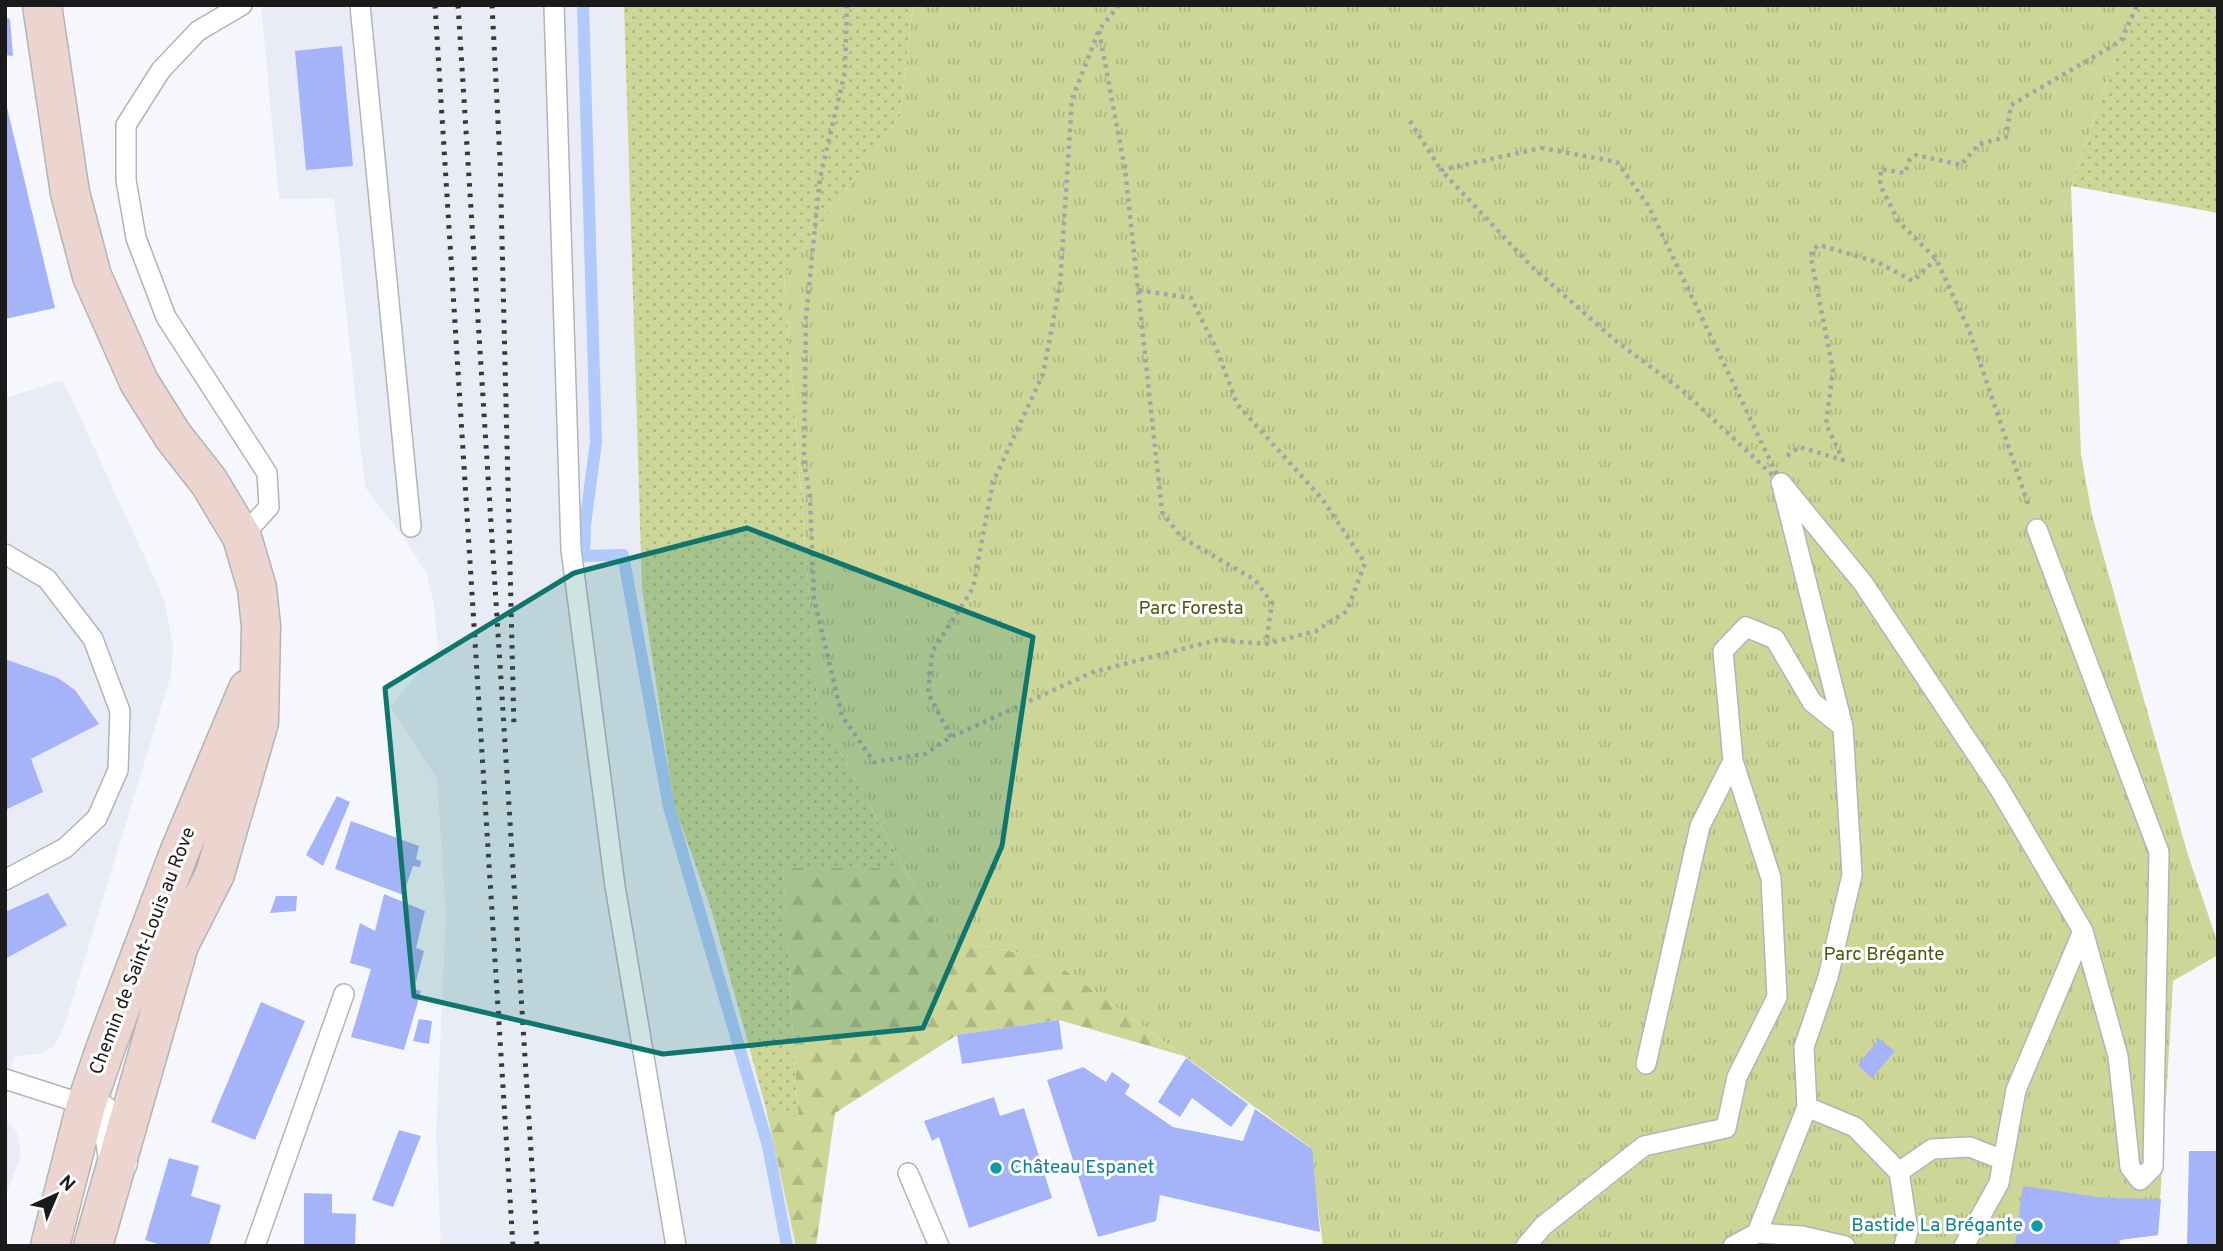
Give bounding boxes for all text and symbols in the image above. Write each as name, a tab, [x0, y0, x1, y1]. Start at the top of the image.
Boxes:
park label: Parc Foresta	[1138, 597, 1244, 621]
street label: Chemin de Saint-Louis au Rove	[85, 824, 201, 1078]
park label: Parc Brégante	[1823, 943, 1945, 967]
place label: Château Espanet	[1010, 1156, 1155, 1180]
north arrow	[21, 1160, 91, 1230]
marker: Château Espanet	[988, 1160, 1004, 1176]
text: N	[53, 1171, 80, 1198]
place label: Bastide La Brégante	[1851, 1214, 2023, 1238]
marker: Bastide La Brégante	[2029, 1218, 2045, 1234]

